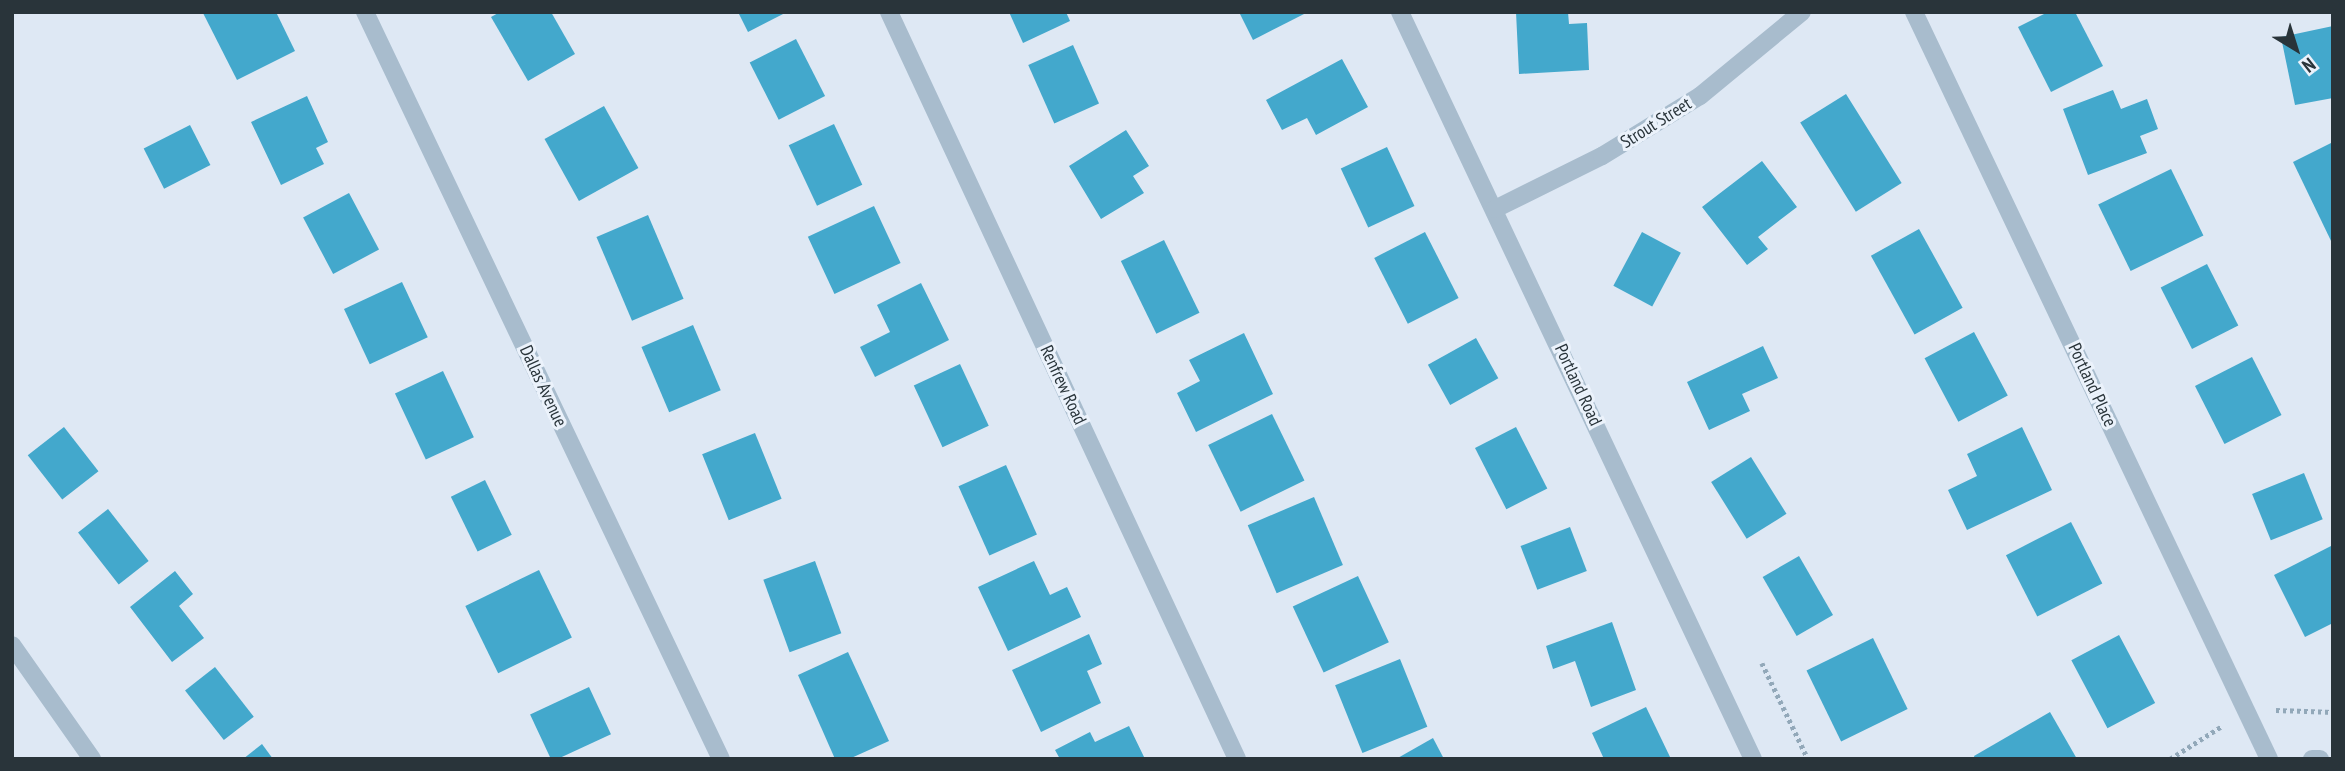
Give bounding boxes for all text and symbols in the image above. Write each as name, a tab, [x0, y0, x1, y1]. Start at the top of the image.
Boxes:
north arrow	[2261, 14, 2331, 84]
text: N	[2298, 53, 2320, 78]
street label: Strout Street	[1617, 93, 1695, 153]
street label: Portland Place	[2063, 340, 2121, 430]
street label: Portland Road	[1550, 341, 1606, 429]
street label: Dallas Avenue	[515, 342, 571, 430]
street label: Renfrew Road	[1035, 342, 1091, 428]

